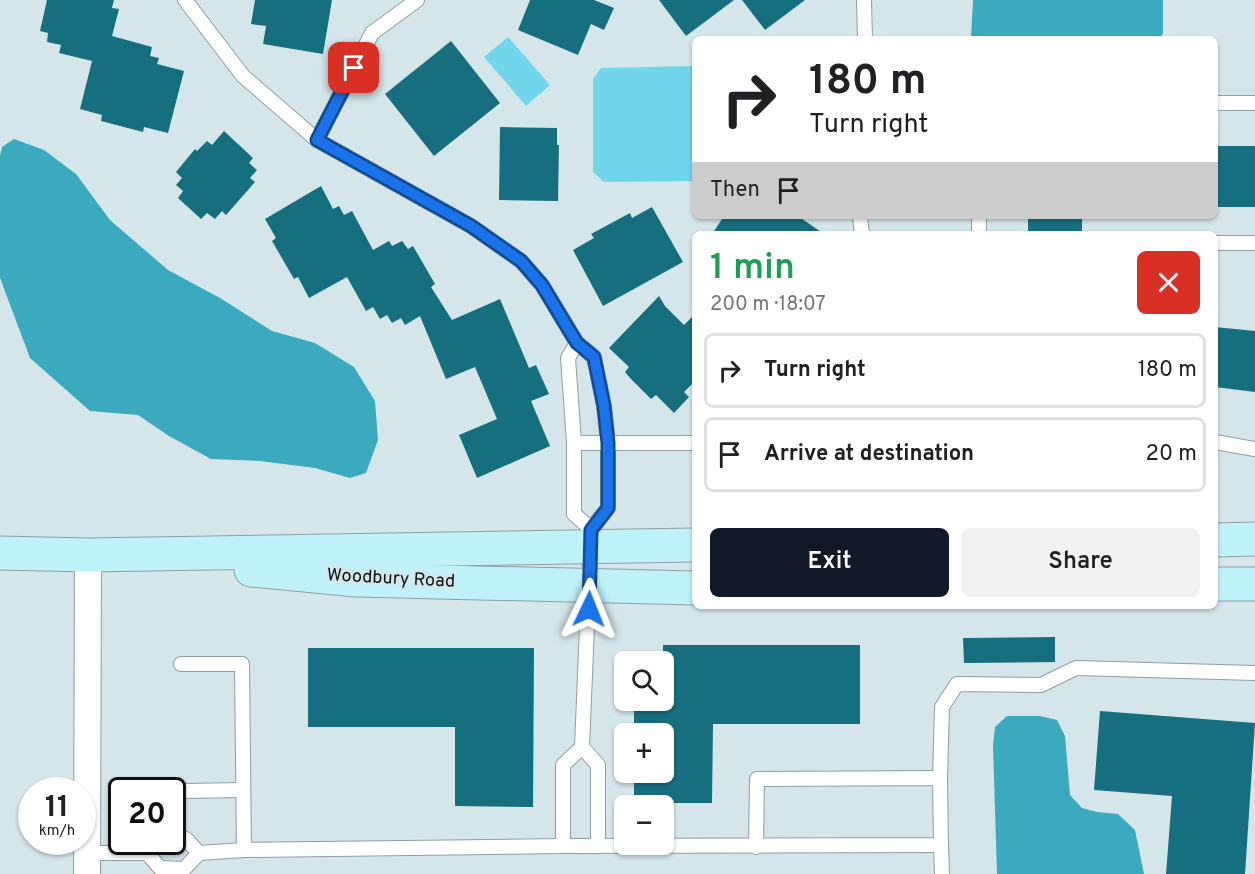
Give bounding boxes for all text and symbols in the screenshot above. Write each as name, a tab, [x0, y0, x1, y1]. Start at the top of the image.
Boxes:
pin	[328, 42, 379, 93]
icon: arrive	[337, 51, 370, 84]
text: 180 m	[809, 56, 926, 109]
icon: right	[710, 60, 788, 138]
text: Turn right	[809, 108, 928, 142]
icon: arrive	[772, 174, 805, 207]
text: Then	[710, 177, 760, 204]
text: 1 min	[710, 246, 795, 292]
button: close	[1137, 251, 1200, 314]
text: 200 m · 18:07	[710, 292, 826, 318]
icon: right	[713, 354, 746, 387]
text: Turn right	[764, 357, 866, 384]
text: 180 m	[1138, 357, 1197, 384]
icon: arrive	[713, 438, 746, 471]
text: Arrive at destination	[764, 441, 974, 468]
text: 20 m	[1146, 441, 1197, 468]
button: Exit	[710, 528, 949, 597]
button: Share	[961, 528, 1200, 597]
street label: Woodbury Road	[326, 564, 456, 594]
position arrow	[557, 577, 621, 641]
map controls	[614, 651, 674, 855]
button: search	[614, 651, 674, 711]
button: +	[614, 723, 674, 783]
speed limit sign: 20	[108, 777, 186, 855]
text: 11	[45, 790, 69, 827]
button: −	[614, 795, 674, 855]
text: km/h	[39, 822, 75, 841]

